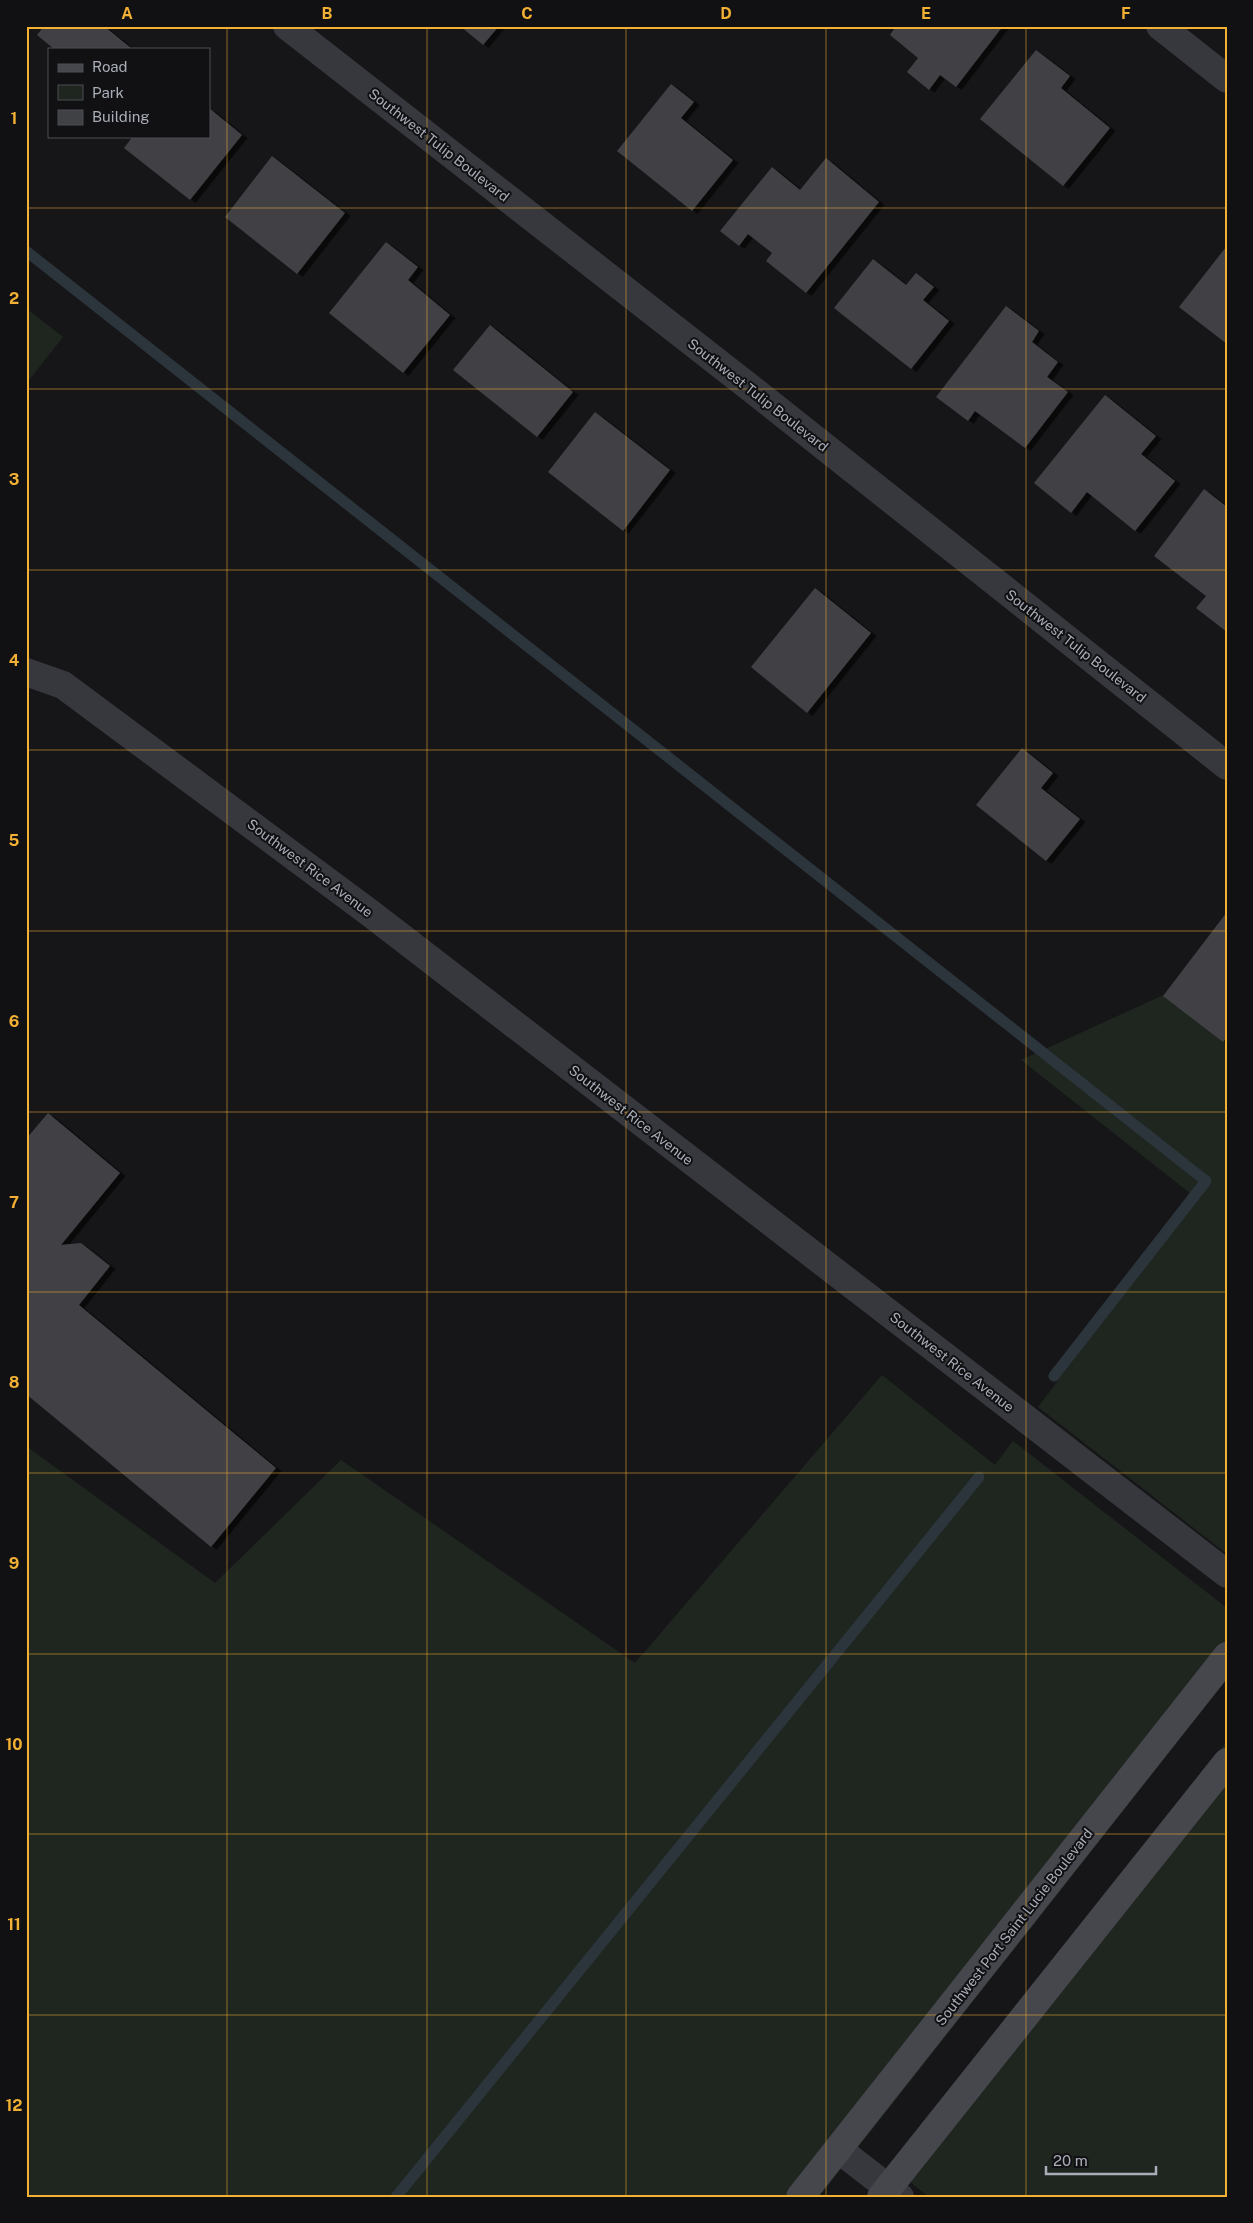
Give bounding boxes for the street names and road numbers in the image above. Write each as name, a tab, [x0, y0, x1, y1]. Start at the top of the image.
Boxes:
street label: Southwest Tulip Boulevard	[366, 85, 512, 205]
street label: Southwest Tulip Boulevard	[685, 335, 831, 455]
street label: Southwest Tulip Boulevard	[1003, 586, 1149, 706]
street label: Southwest Rice Avenue	[244, 816, 376, 920]
street label: Southwest Rice Avenue	[566, 1062, 696, 1168]
street label: Southwest Rice Avenue	[887, 1309, 1017, 1415]
street label: Southwest Port Saint Lucie Boulevard	[932, 1825, 1096, 2029]

